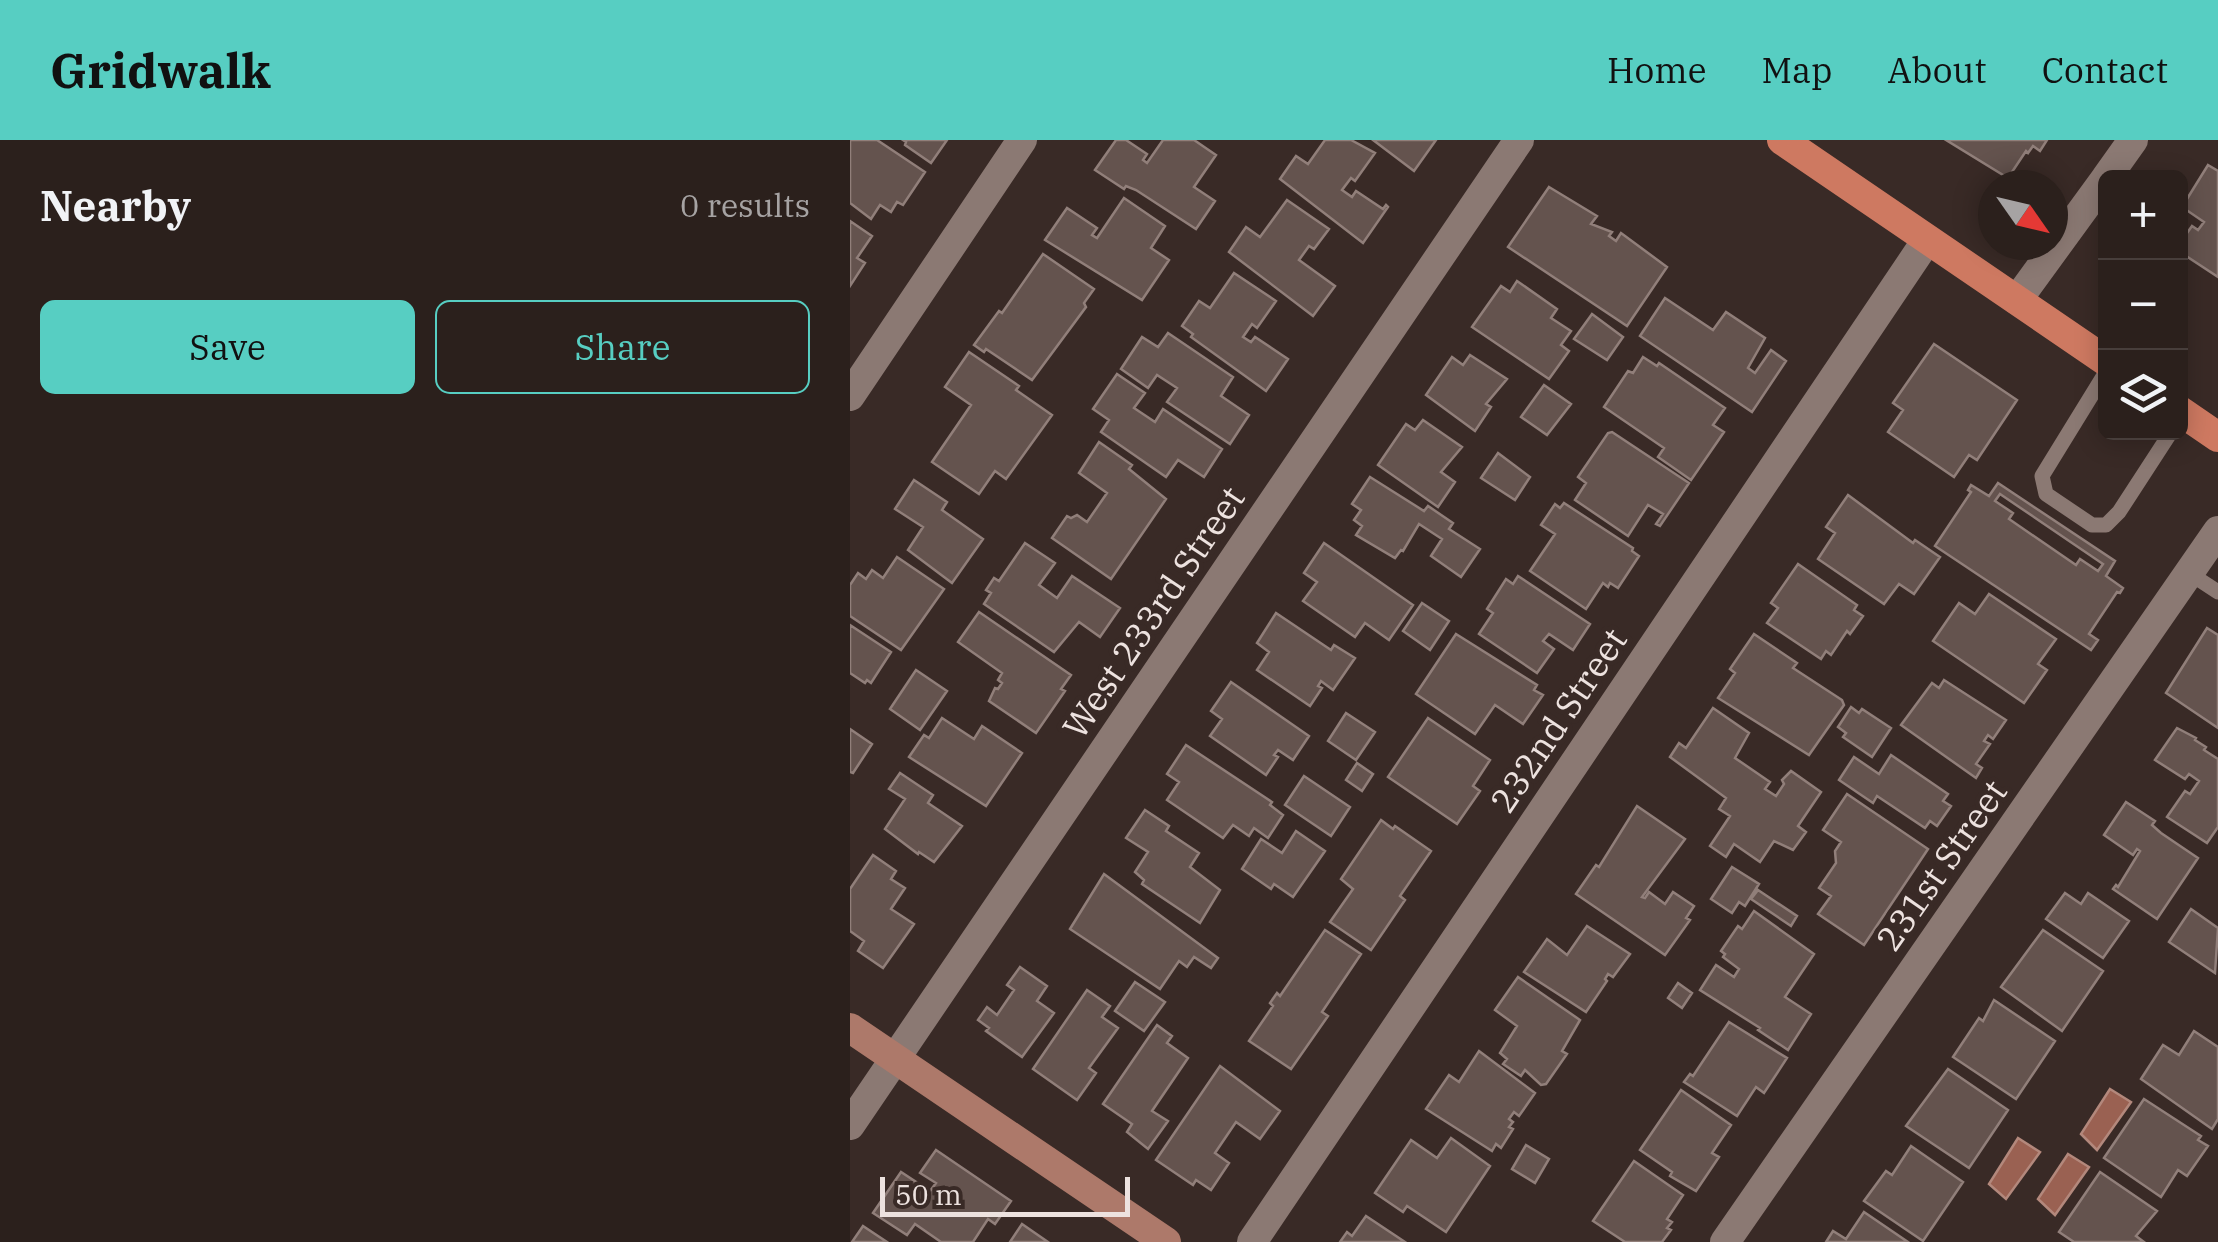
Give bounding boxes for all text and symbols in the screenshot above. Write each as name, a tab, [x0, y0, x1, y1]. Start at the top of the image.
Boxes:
text: Gridwalk	[50, 39, 271, 101]
text: Home	[1607, 47, 1706, 93]
text: Map	[1761, 47, 1833, 93]
text: About	[1888, 47, 1987, 93]
text: Contact	[2042, 47, 2168, 93]
north arrow	[1978, 170, 2068, 260]
map controls	[2098, 170, 2188, 440]
button: +	[2098, 170, 2188, 260]
text: Nearby	[40, 178, 191, 233]
text: 0 results	[680, 184, 810, 226]
button: −	[2098, 260, 2188, 350]
button: Save	[40, 300, 415, 394]
button: Share	[435, 300, 810, 394]
button: layers	[2098, 350, 2188, 440]
street label: West 233rd Street	[1052, 477, 1254, 747]
street label: 232nd Street	[1479, 619, 1637, 821]
street label: 231st Street	[1865, 770, 2017, 960]
scale bar	[880, 1172, 1130, 1216]
text: 50 m	[895, 1176, 962, 1213]

